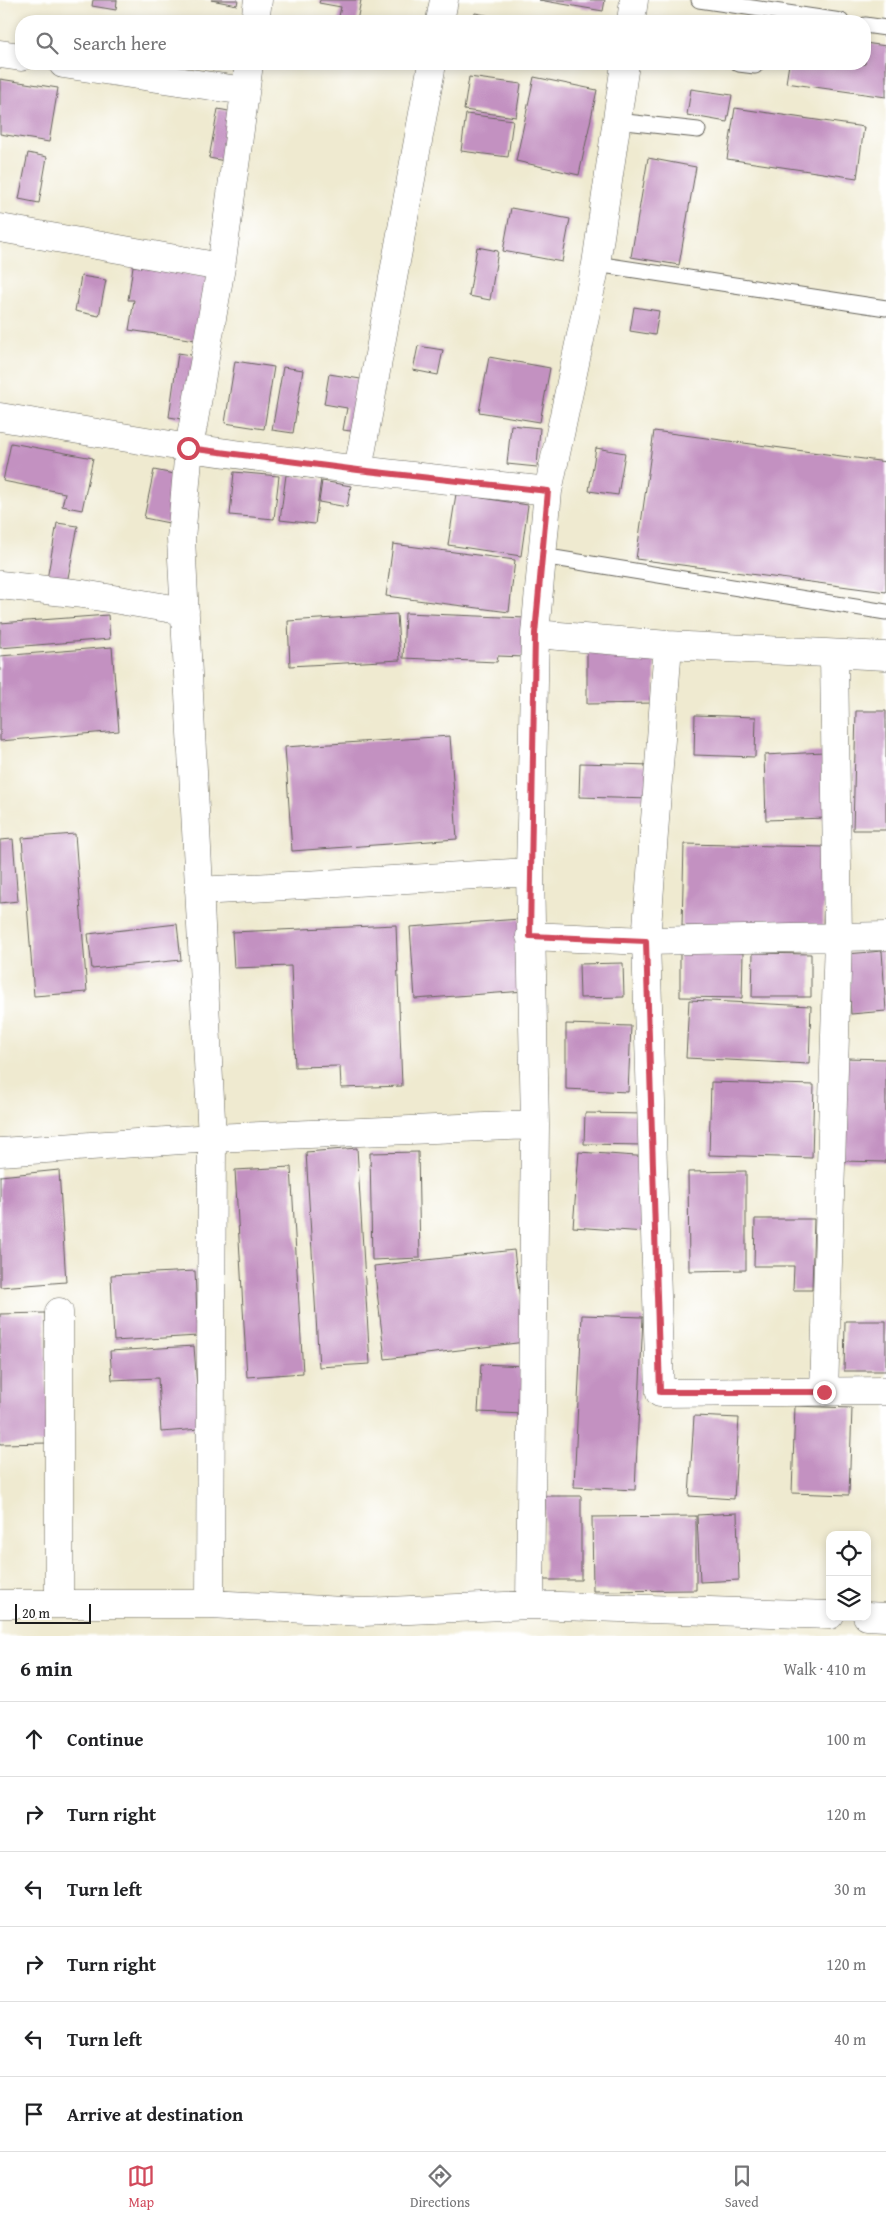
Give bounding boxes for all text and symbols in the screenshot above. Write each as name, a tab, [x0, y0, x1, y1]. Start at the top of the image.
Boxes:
search box	[15, 15, 871, 70]
icon: search	[33, 29, 61, 57]
text: Search here	[73, 29, 167, 57]
route start	[177, 437, 200, 460]
route end	[813, 1381, 836, 1404]
map controls	[826, 1531, 871, 1621]
button: locate	[826, 1531, 871, 1576]
button: layers	[826, 1576, 871, 1621]
scale bar	[15, 1601, 91, 1624]
text: 20 m	[22, 1603, 50, 1623]
text: 6 min	[20, 1653, 72, 1684]
text: Walk · 410 m	[783, 1657, 866, 1681]
icon: ahead	[20, 1725, 48, 1753]
text: Continue	[67, 1725, 144, 1753]
text: 100 m	[826, 1727, 866, 1751]
icon: right	[20, 1800, 48, 1828]
text: Turn right	[67, 1800, 156, 1828]
text: 120 m	[826, 1802, 866, 1826]
icon: left	[20, 1875, 48, 1903]
text: Turn left	[67, 1875, 142, 1903]
text: 30 m	[834, 1877, 866, 1901]
icon: right	[20, 1950, 48, 1978]
text: Turn right	[67, 1950, 156, 1978]
text: 120 m	[826, 1952, 866, 1976]
icon: left	[20, 2025, 48, 2053]
text: Turn left	[67, 2025, 142, 2053]
text: 40 m	[834, 2027, 866, 2051]
icon: arrive	[20, 2100, 48, 2128]
text: Arrive at destination	[67, 2100, 243, 2128]
tab: Map	[127, 2162, 155, 2212]
tab: Directions	[410, 2162, 470, 2212]
tab: Saved	[725, 2162, 759, 2212]

